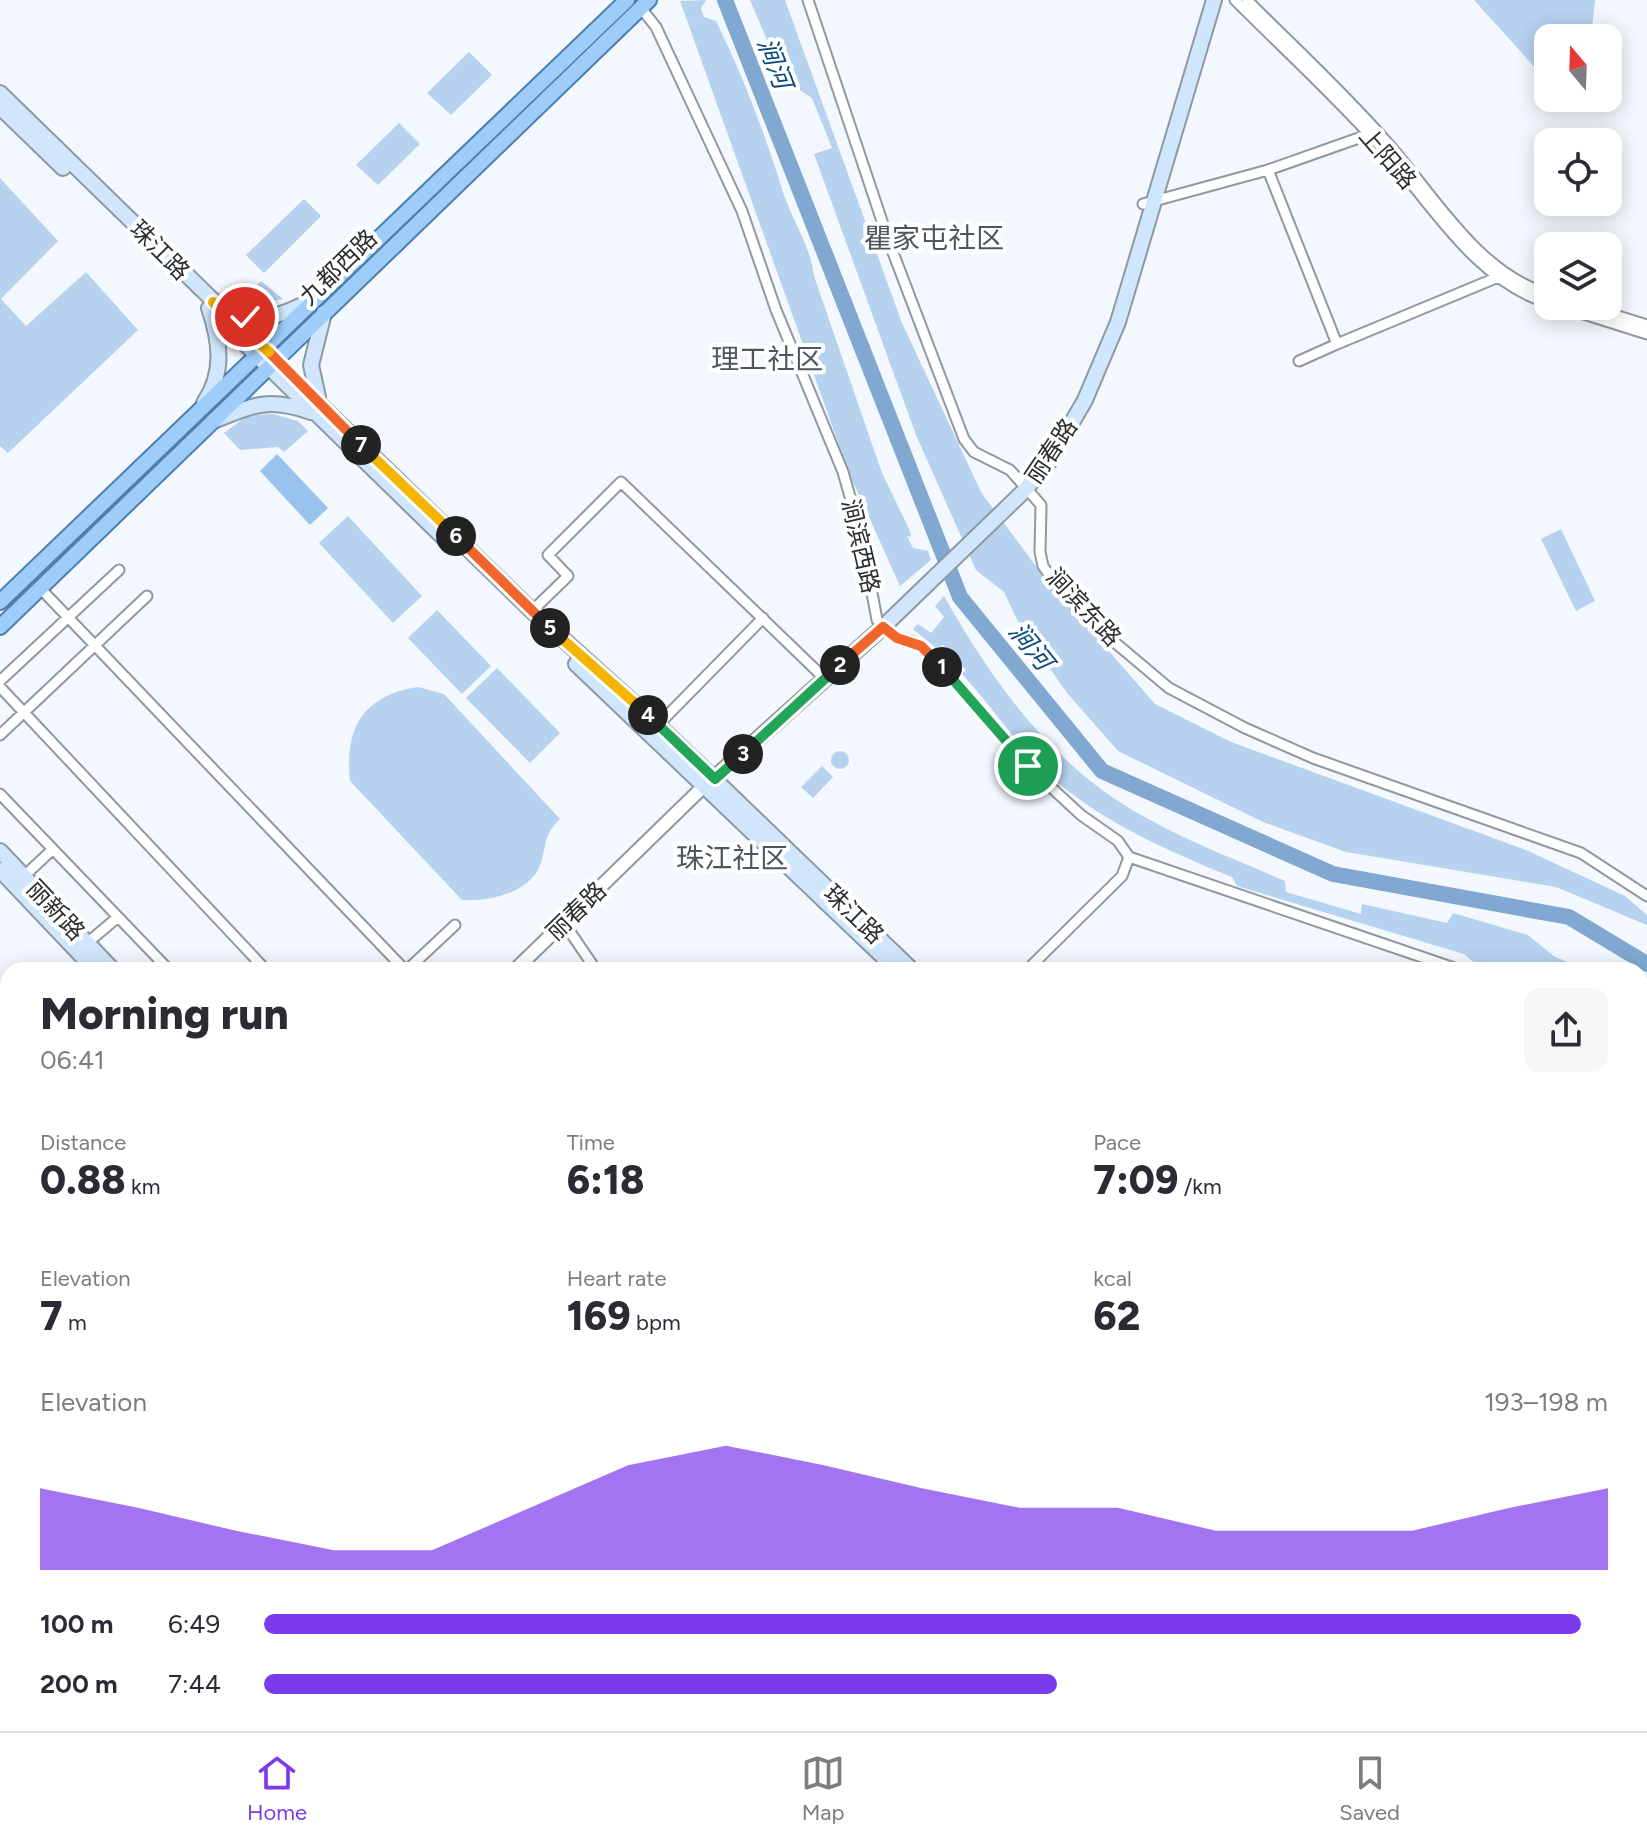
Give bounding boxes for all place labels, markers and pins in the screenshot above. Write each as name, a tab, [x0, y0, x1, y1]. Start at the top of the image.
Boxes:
pin	[211, 283, 279, 351]
pin: 7	[341, 425, 381, 465]
pin: 6	[436, 516, 476, 556]
pin: 5	[530, 608, 570, 648]
pin: 2	[820, 645, 860, 685]
pin: 1	[922, 647, 962, 687]
pin: 4	[628, 695, 668, 735]
pin	[994, 732, 1062, 800]
pin: 3	[723, 734, 763, 774]

